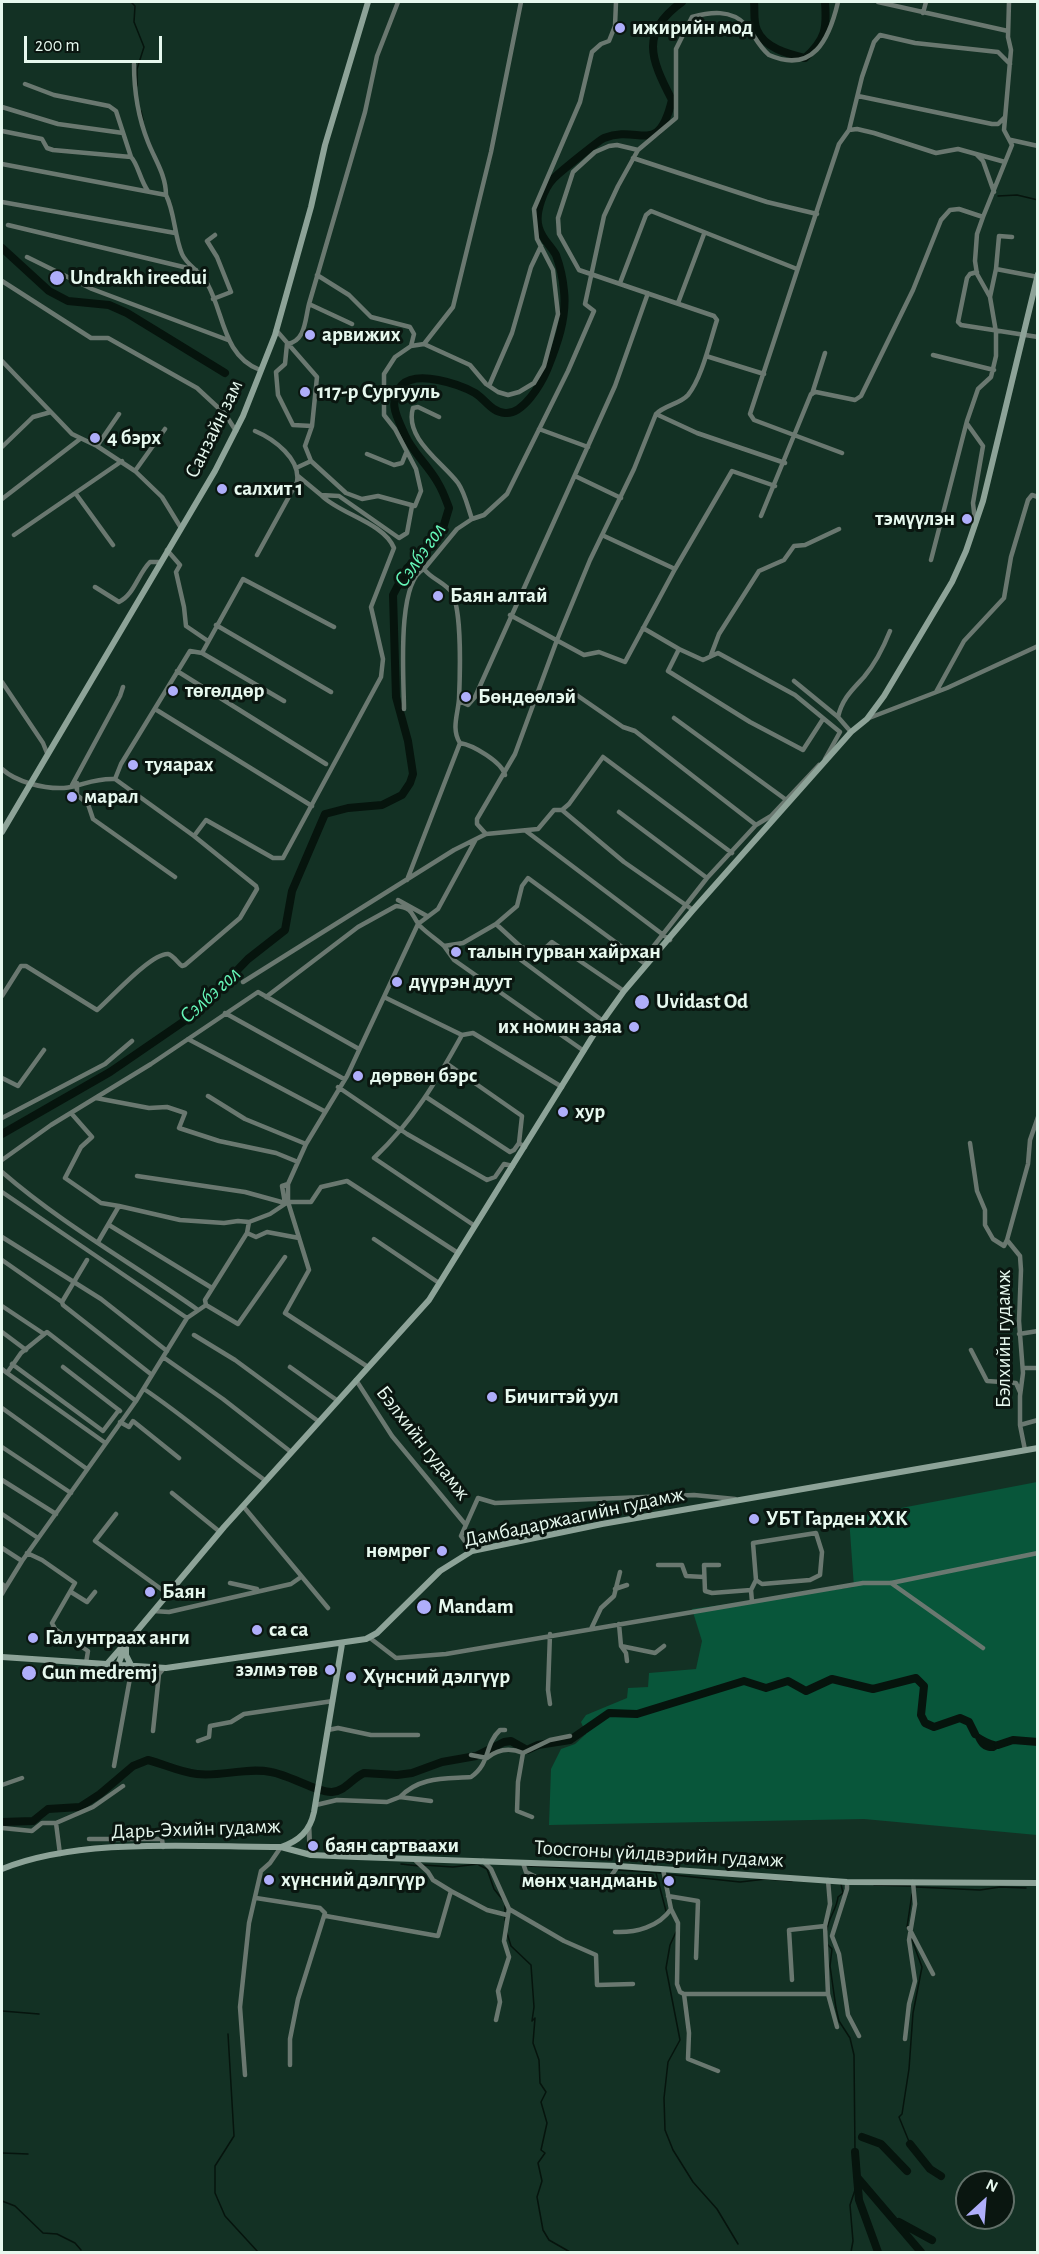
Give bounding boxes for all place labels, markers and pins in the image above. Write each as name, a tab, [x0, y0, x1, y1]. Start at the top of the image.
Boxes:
place label: ижирийн мод	[632, 15, 753, 41]
marker: ижирийн мод	[613, 21, 627, 35]
place label: Undrakh ireedui	[70, 265, 207, 291]
marker: Undrakh ireedui	[48, 269, 66, 287]
place label: арвижих	[322, 322, 401, 348]
marker: арвижих	[303, 328, 317, 342]
place label: 117-р Сургууль	[317, 379, 440, 405]
marker: 117-р Сургууль	[298, 385, 312, 399]
place label: 4 бэрх	[107, 425, 161, 451]
marker: 4 бэрх	[88, 431, 102, 445]
place label: салхит 1	[234, 476, 303, 502]
marker: салхит 1	[215, 482, 229, 496]
place label: тэмүүлэн	[875, 506, 955, 532]
marker: тэмүүлэн	[960, 512, 974, 526]
place label: Баян алтай	[450, 583, 547, 609]
marker: Баян алтай	[431, 589, 445, 603]
place label: төгөлдөр	[185, 678, 264, 704]
marker: төгөлдөр	[166, 684, 180, 698]
place label: Бөндөөлэй	[478, 684, 576, 710]
marker: Бөндөөлэй	[459, 690, 473, 704]
place label: туяарах	[145, 752, 214, 778]
marker: туяарах	[126, 758, 140, 772]
place label: марал	[84, 784, 139, 810]
marker: марал	[65, 790, 79, 804]
place label: талын гурван хайрхан	[468, 939, 661, 965]
marker: талын гурван хайрхан	[449, 945, 463, 959]
place label: дүүрэн дуут	[409, 969, 512, 995]
marker: дүүрэн дуут	[390, 975, 404, 989]
place label: Uvidast Od	[656, 989, 748, 1015]
marker: Uvidast Od	[633, 993, 651, 1011]
place label: их номин заяа	[498, 1014, 622, 1040]
marker: их номин заяа	[627, 1020, 641, 1034]
place label: дөрвөн бэрс	[370, 1063, 477, 1089]
marker: дөрвөн бэрс	[351, 1069, 365, 1083]
place label: хур	[575, 1099, 605, 1125]
marker: хур	[556, 1105, 570, 1119]
place label: Бичигтэй уул	[504, 1384, 619, 1410]
marker: Бичигтэй уул	[485, 1390, 499, 1404]
place label: УБТ Гарден ХХК	[766, 1506, 908, 1532]
marker: УБТ Гарден ХХК	[747, 1512, 761, 1526]
place label: нөмрөг	[366, 1538, 430, 1564]
marker: нөмрөг	[435, 1544, 449, 1558]
place label: Баян	[162, 1579, 206, 1605]
marker: Баян	[143, 1585, 157, 1599]
place label: Mandam	[438, 1594, 514, 1620]
marker: Mandam	[415, 1598, 433, 1616]
place label: са са	[269, 1617, 309, 1643]
marker: са са	[250, 1623, 264, 1637]
place label: Гал унтраах анги	[45, 1625, 190, 1651]
marker: Гал унтраах анги	[26, 1631, 40, 1645]
place label: зэлмэ төв	[236, 1657, 318, 1683]
place label: Gun medremj	[42, 1660, 157, 1686]
marker: зэлмэ төв	[323, 1663, 337, 1677]
marker: Gun medremj	[20, 1664, 38, 1682]
place label: Хүнсний дэлгүүр	[363, 1664, 510, 1690]
marker: Хүнсний дэлгүүр	[344, 1670, 358, 1684]
place label: баян сартваахи	[325, 1833, 459, 1859]
marker: баян сартваахи	[306, 1839, 320, 1853]
place label: хүнсний дэлгүүр	[281, 1867, 426, 1893]
place label: мөнх чандмань	[521, 1868, 657, 1894]
marker: хүнсний дэлгүүр	[262, 1873, 276, 1887]
marker: мөнх чандмань	[662, 1874, 676, 1888]

